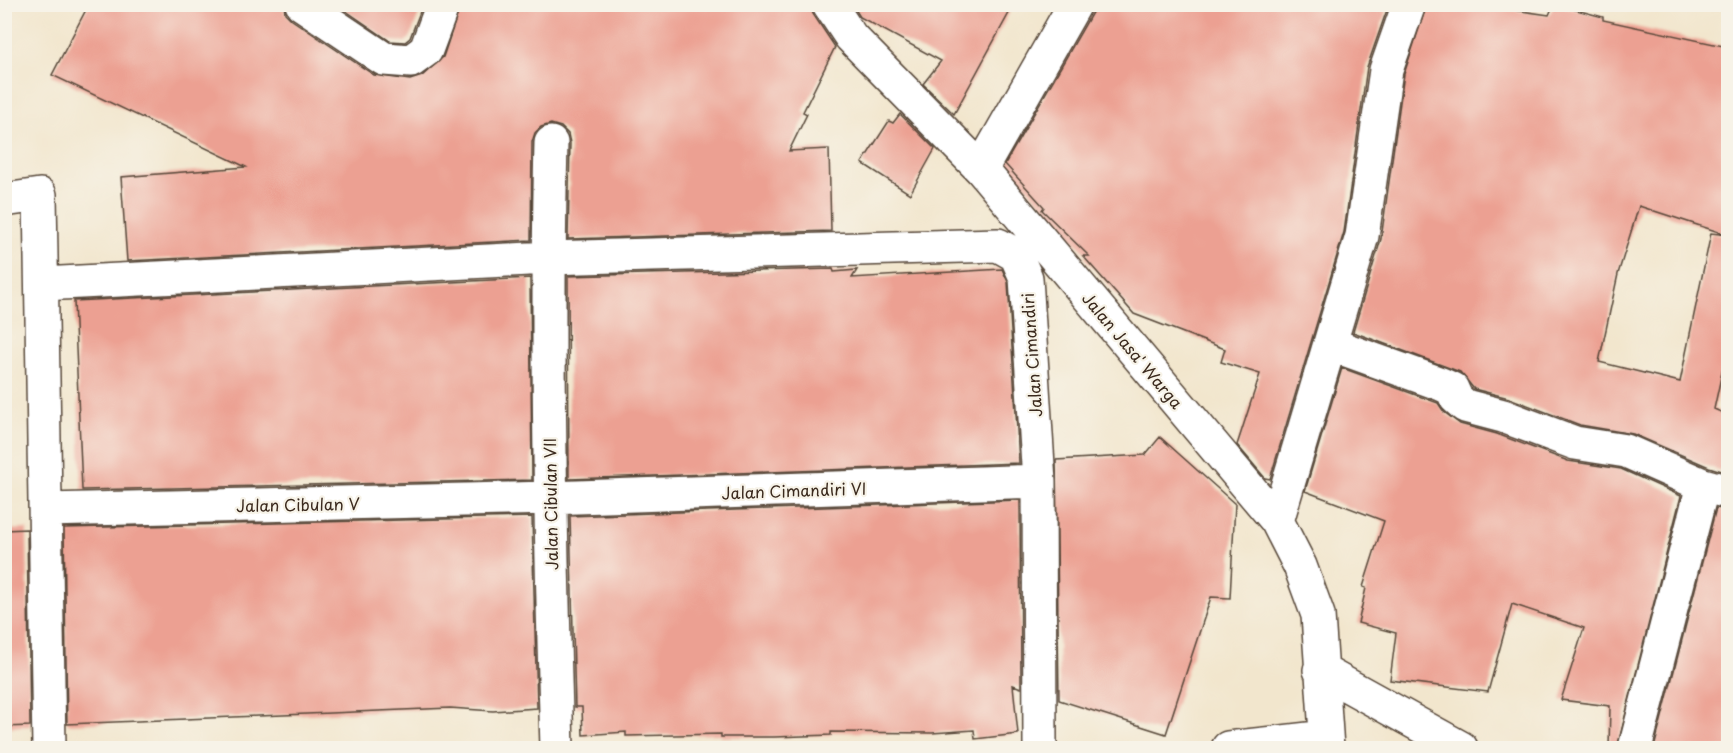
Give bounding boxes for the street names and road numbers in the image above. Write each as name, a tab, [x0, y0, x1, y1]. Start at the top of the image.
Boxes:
street label: Jalan Jasa' Warga	[1077, 287, 1189, 413]
street label: Jalan Cimandiri	[1015, 292, 1047, 418]
street label: Jalan Cibulan VII	[537, 438, 563, 570]
street label: Jalan Cimandiri VI	[721, 475, 867, 505]
street label: Jalan Cibulan V	[236, 491, 360, 517]

